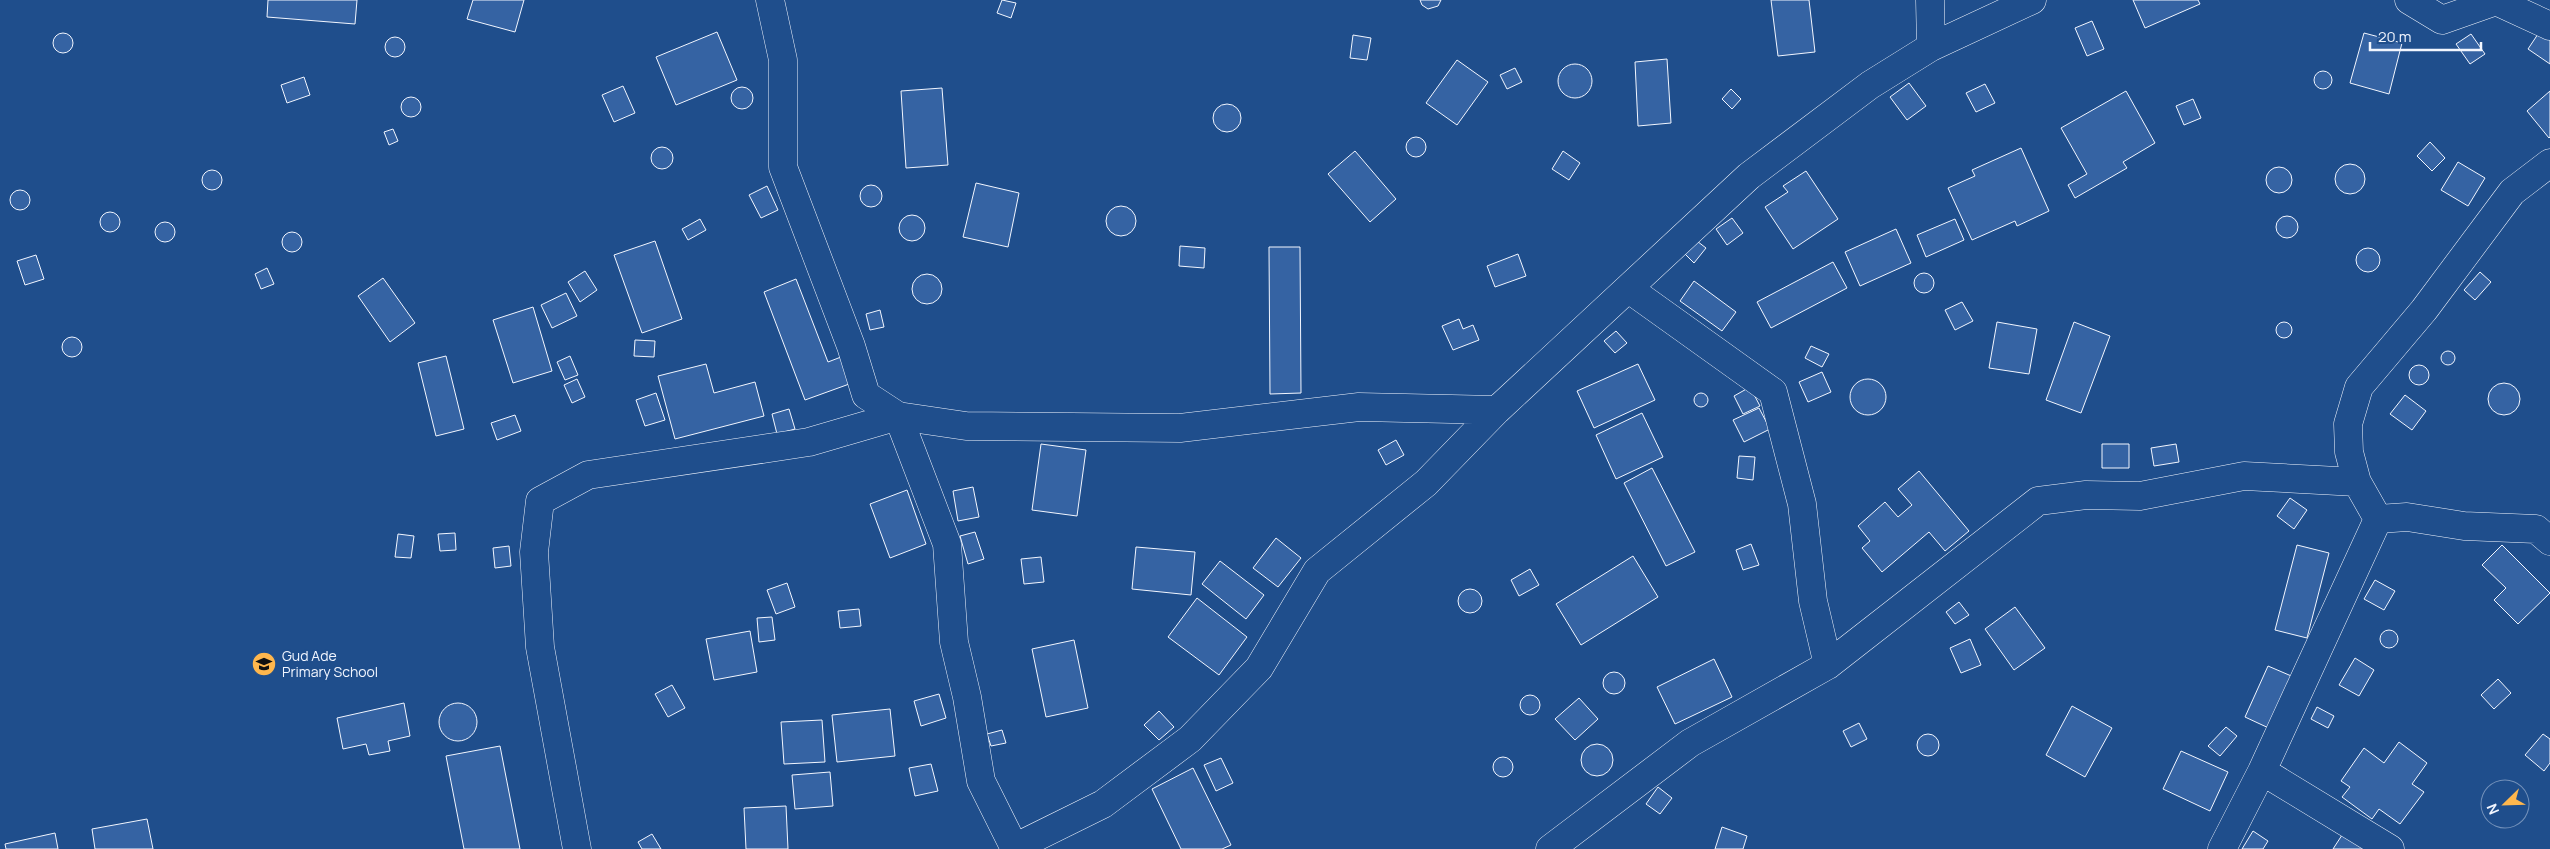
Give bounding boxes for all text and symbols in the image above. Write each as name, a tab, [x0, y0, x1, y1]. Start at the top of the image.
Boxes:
scale bar	[2370, 20, 2481, 52]
text: 20 m	[2378, 26, 2411, 47]
place label: Gud Ade Primary School	[282, 646, 378, 681]
school or university icon: Gud Ade Primary School	[251, 651, 277, 677]
north arrow	[2480, 779, 2530, 829]
text: N	[2482, 801, 2503, 818]

